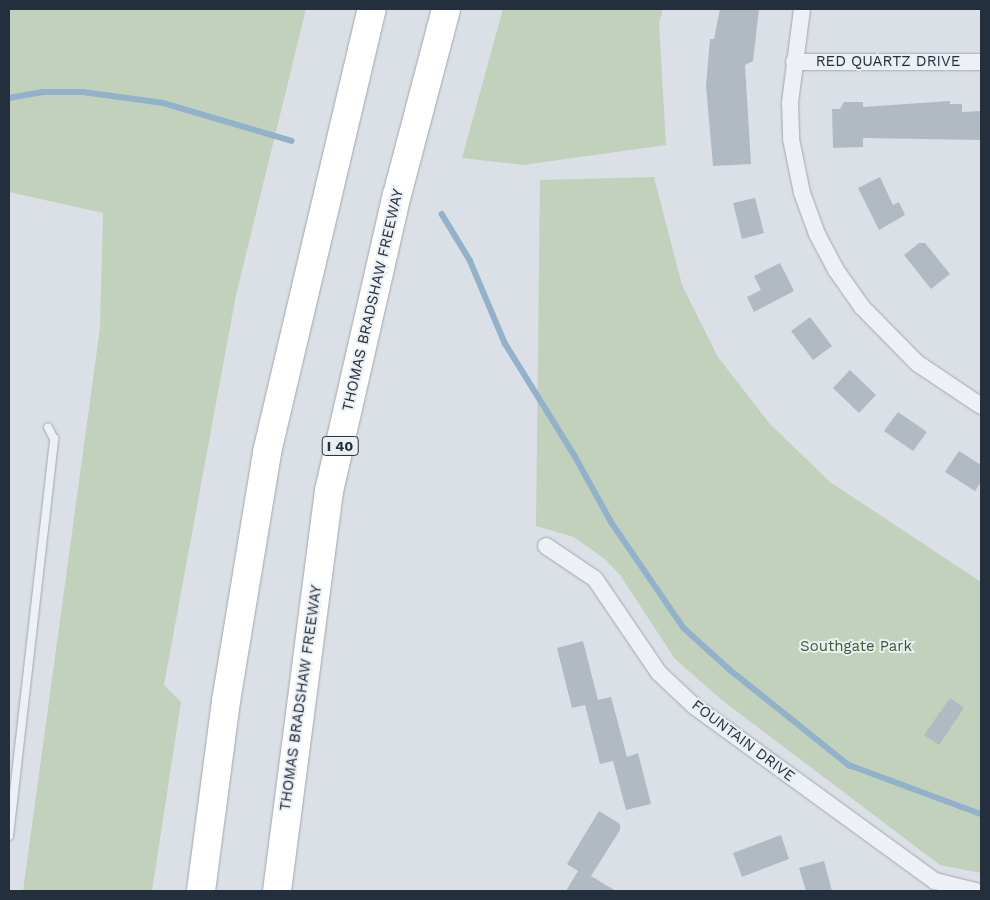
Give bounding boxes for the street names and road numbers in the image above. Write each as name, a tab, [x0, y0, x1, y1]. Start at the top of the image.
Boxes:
street label: RED QUARTZ DRIVE	[816, 53, 960, 71]
street label: THOMAS BRADSHAW FREEWAY	[339, 187, 407, 413]
road number: I 40	[321, 434, 359, 458]
street label: THOMAS BRADSHAW FREEWAY	[276, 584, 326, 812]
street label: FOUNTAIN DRIVE	[688, 696, 798, 786]

